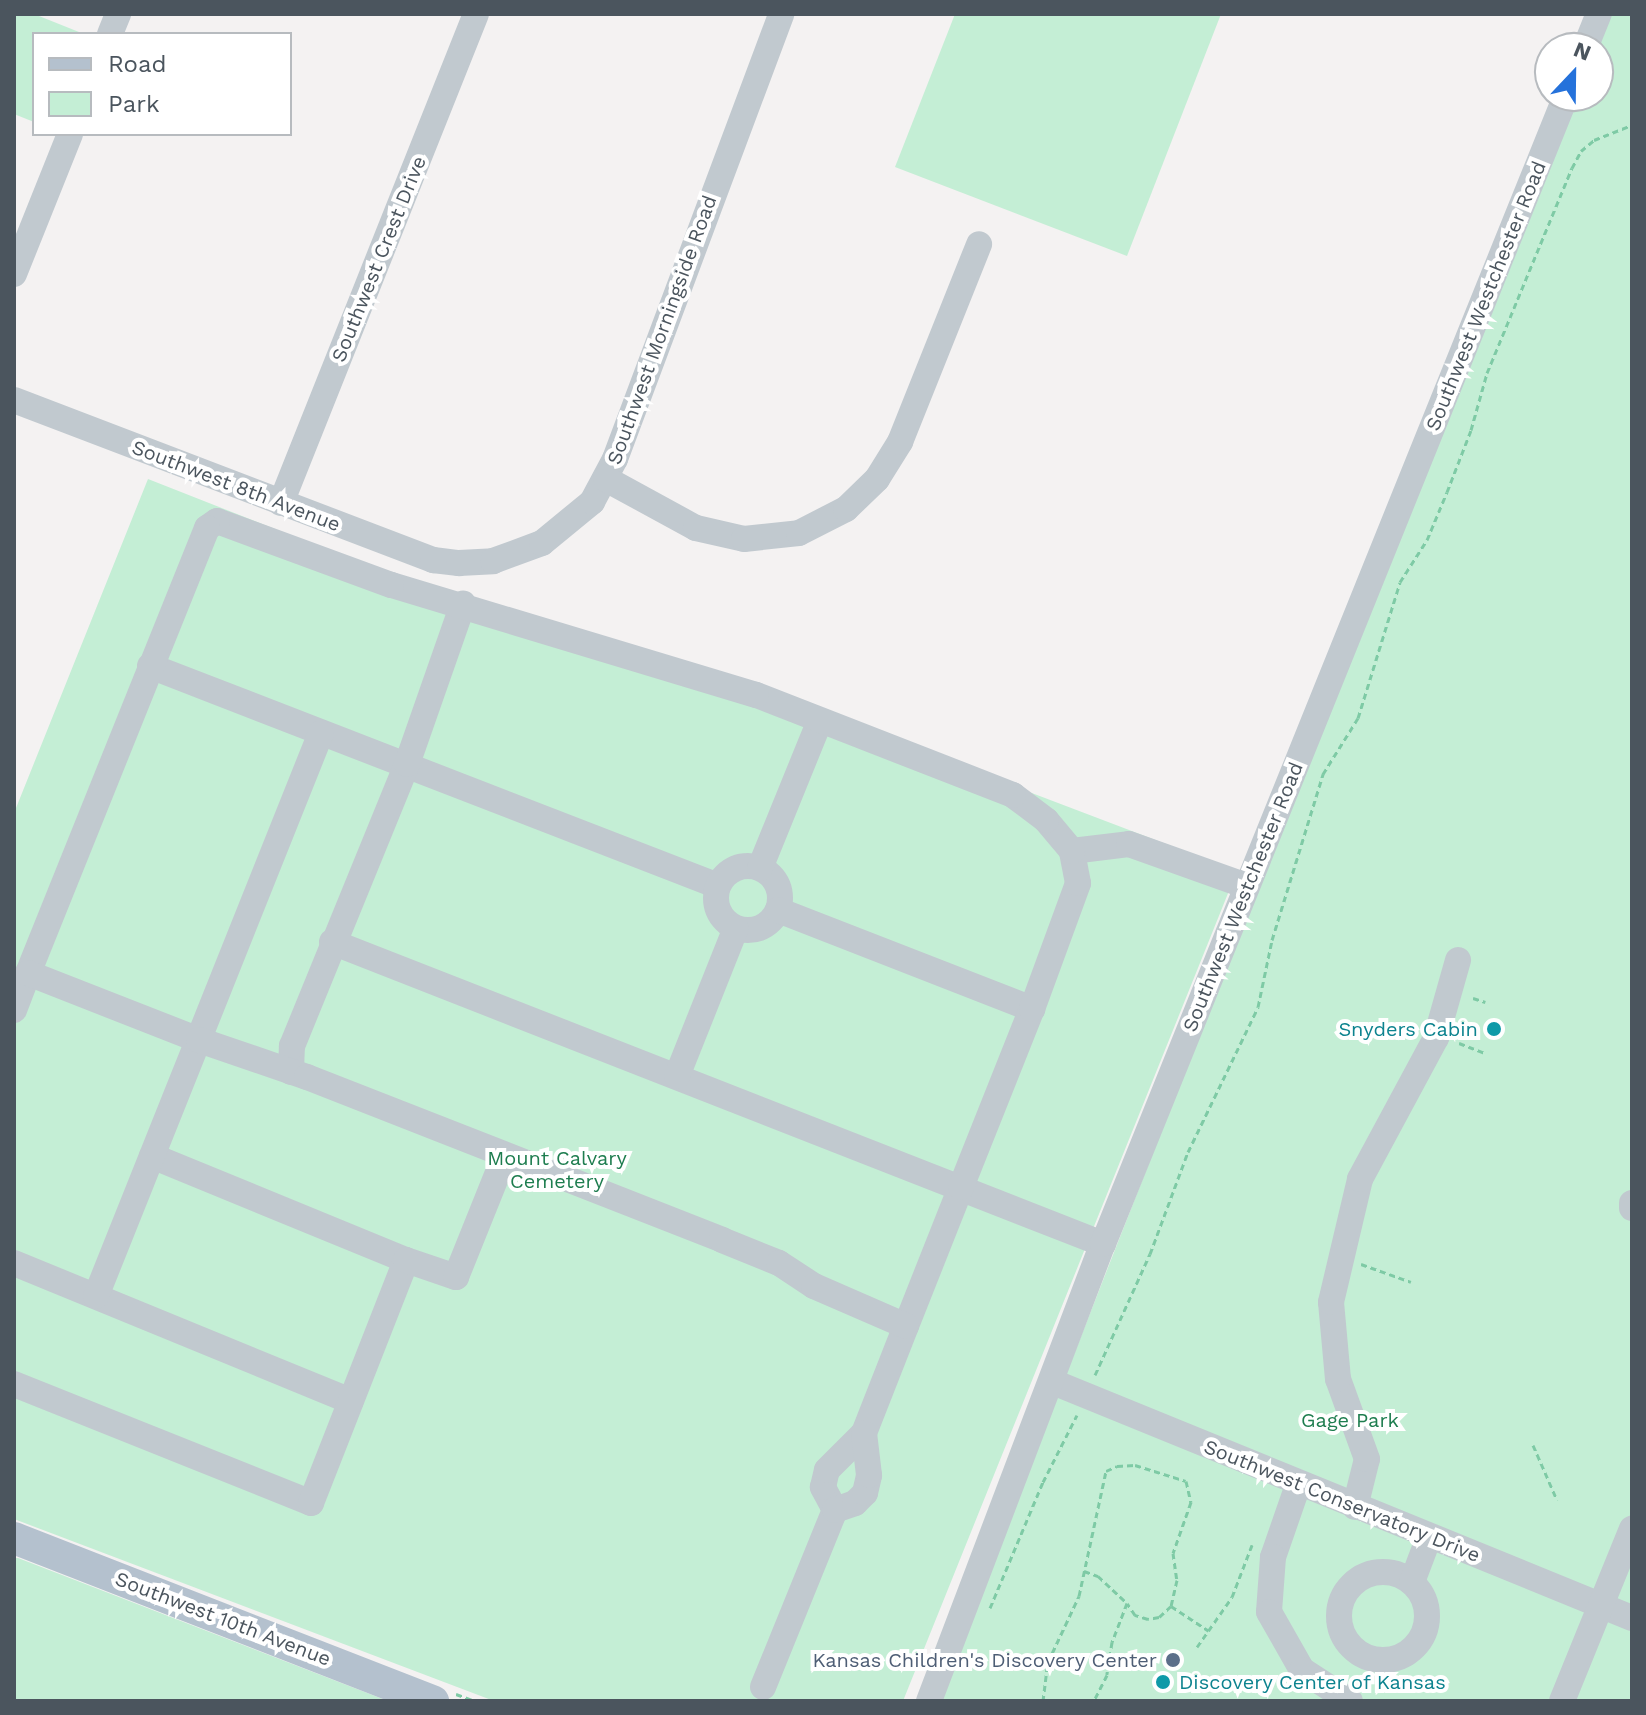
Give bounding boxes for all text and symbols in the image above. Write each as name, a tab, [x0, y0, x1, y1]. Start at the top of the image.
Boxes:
legend	[32, 32, 292, 136]
north arrow	[1534, 32, 1614, 112]
text: N	[1570, 36, 1595, 66]
text: Road	[108, 50, 167, 78]
text: Park	[108, 90, 160, 118]
street label: Southwest Crest Drive	[327, 153, 431, 365]
street label: Southwest Westchester Road	[1421, 157, 1551, 435]
street label: Southwest Morningside Road	[602, 192, 722, 468]
street label: Southwest 8th Avenue	[128, 435, 344, 537]
street label: Southwest Westchester Road	[1178, 758, 1308, 1036]
place label: Snyders Cabin	[1338, 1017, 1478, 1041]
marker: Snyders Cabin	[1485, 1020, 1503, 1038]
park label: Mount Calvary Cemetery	[487, 1146, 627, 1193]
park label: Gage Park	[1301, 1408, 1399, 1432]
street label: Southwest Conservatory Drive	[1200, 1434, 1484, 1568]
street label: Southwest 10th Avenue	[111, 1567, 335, 1671]
place label: Kansas Children's Discovery Center	[812, 1648, 1157, 1672]
marker: Kansas Children's Discovery Center	[1164, 1651, 1182, 1669]
place label: Discovery Center of Kansas	[1179, 1670, 1447, 1694]
marker: Discovery Center of Kansas	[1154, 1673, 1172, 1691]

